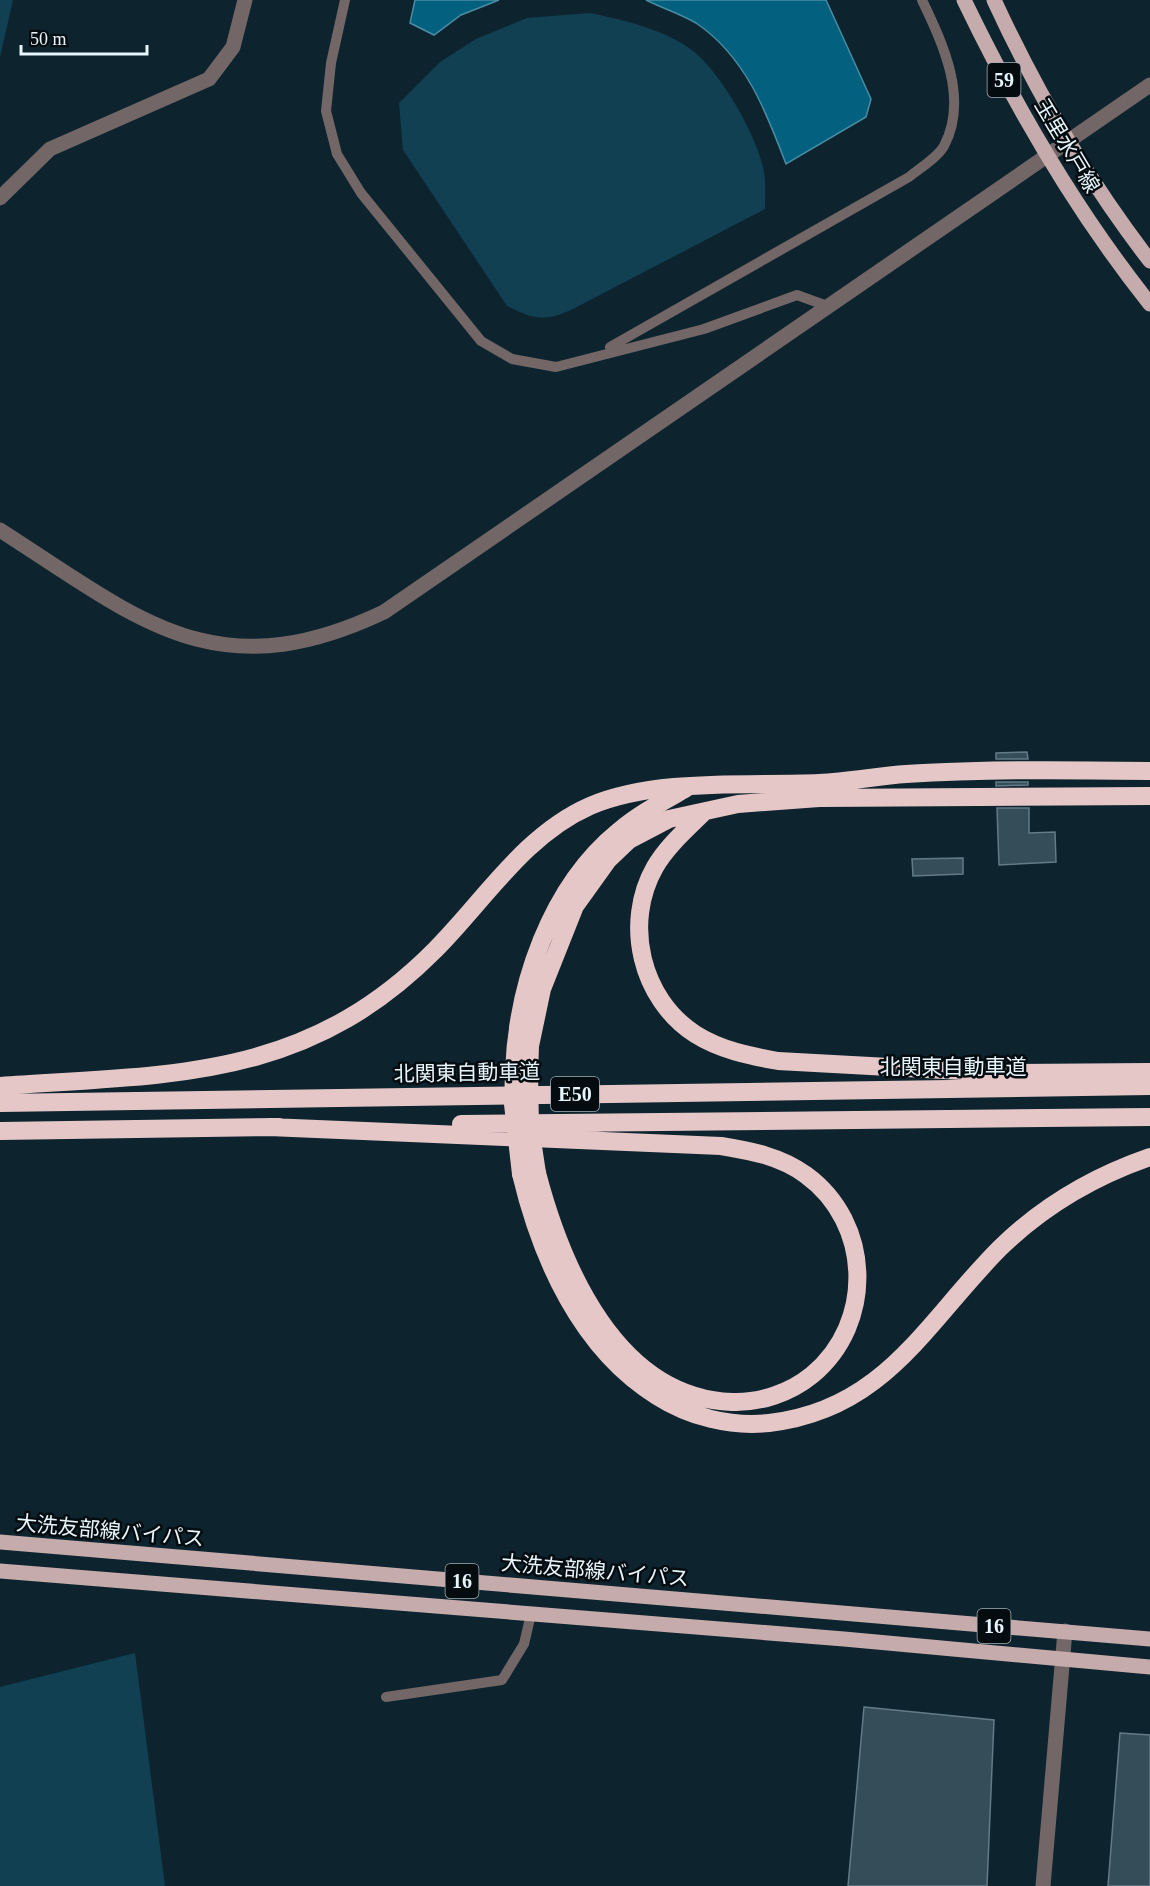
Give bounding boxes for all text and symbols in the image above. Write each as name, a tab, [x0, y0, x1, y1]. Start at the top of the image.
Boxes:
scale bar	[21, 18, 147, 56]
text: 50 m	[30, 29, 67, 49]
road number: 59	[988, 63, 1020, 97]
street label: 玉里水戸線	[1030, 95, 1104, 197]
street label: 北関東自動車道	[880, 1055, 1027, 1079]
street label: 北関東自動車道	[393, 1060, 541, 1086]
road number: E50	[551, 1077, 599, 1111]
street label: 大洗友部線バイパス	[15, 1511, 205, 1551]
street label: 大洗友部線バイパス	[500, 1551, 690, 1591]
road number: 16	[446, 1564, 478, 1598]
road number: 16	[978, 1609, 1010, 1643]

